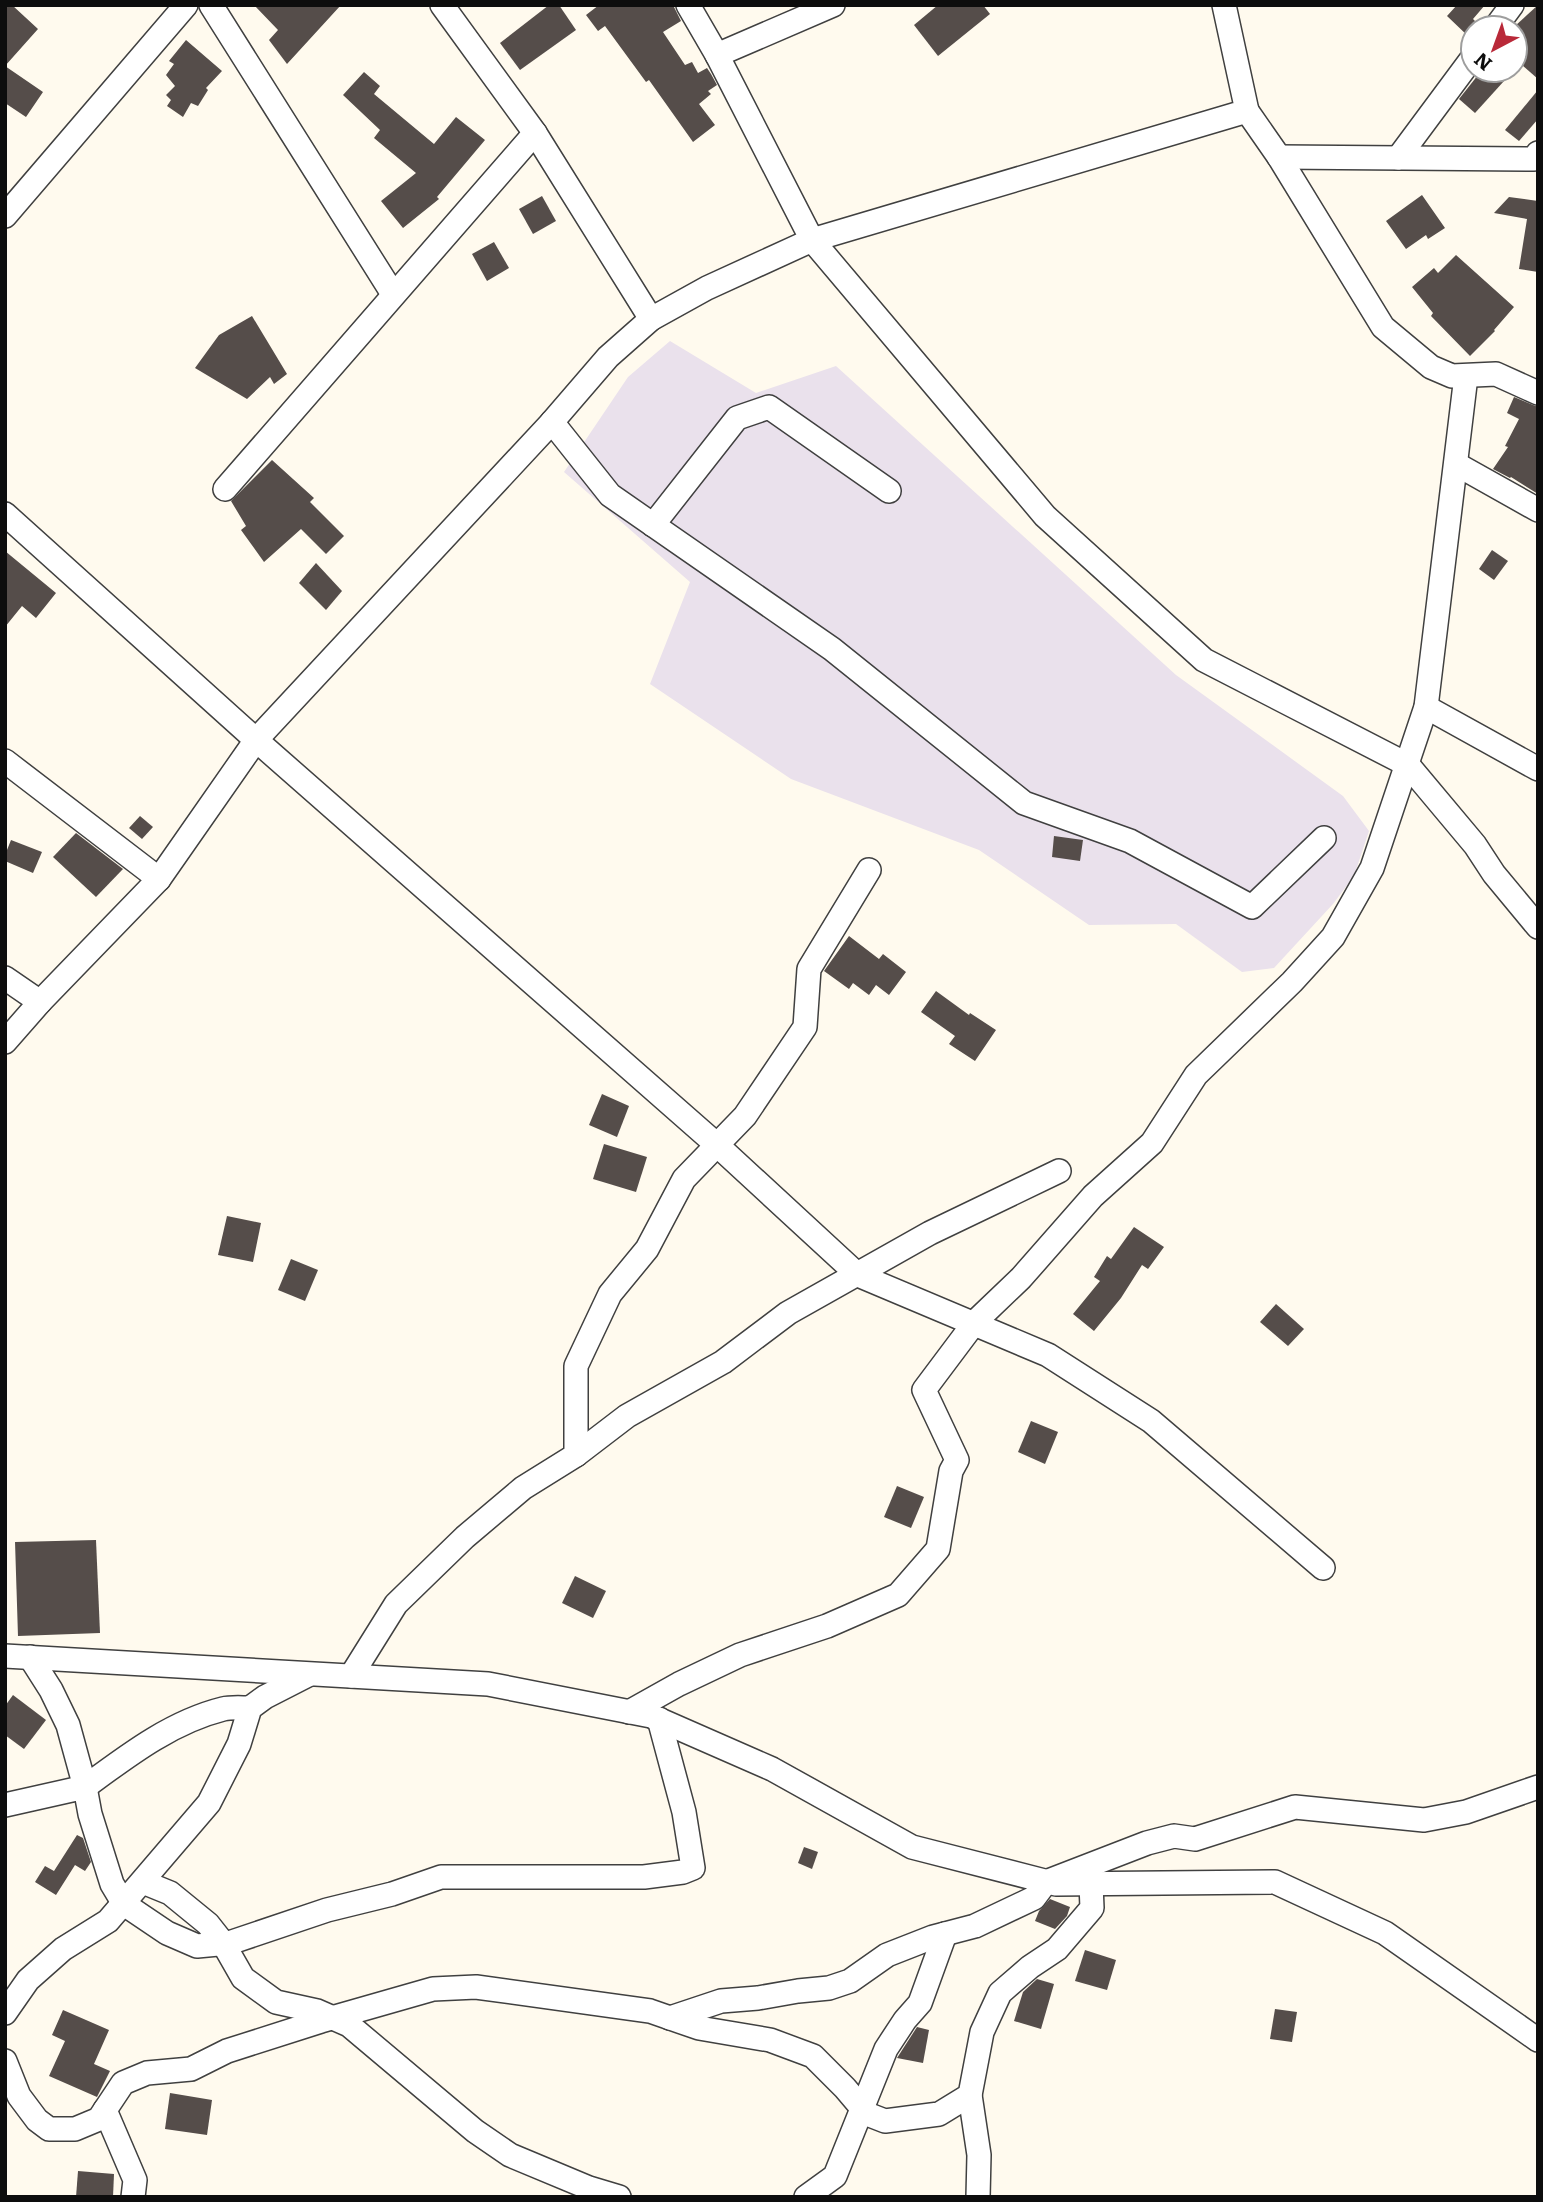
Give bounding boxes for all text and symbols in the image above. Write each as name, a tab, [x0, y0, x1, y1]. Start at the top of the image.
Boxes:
north arrow	[1459, 14, 1529, 84]
text: N	[1467, 47, 1497, 78]

